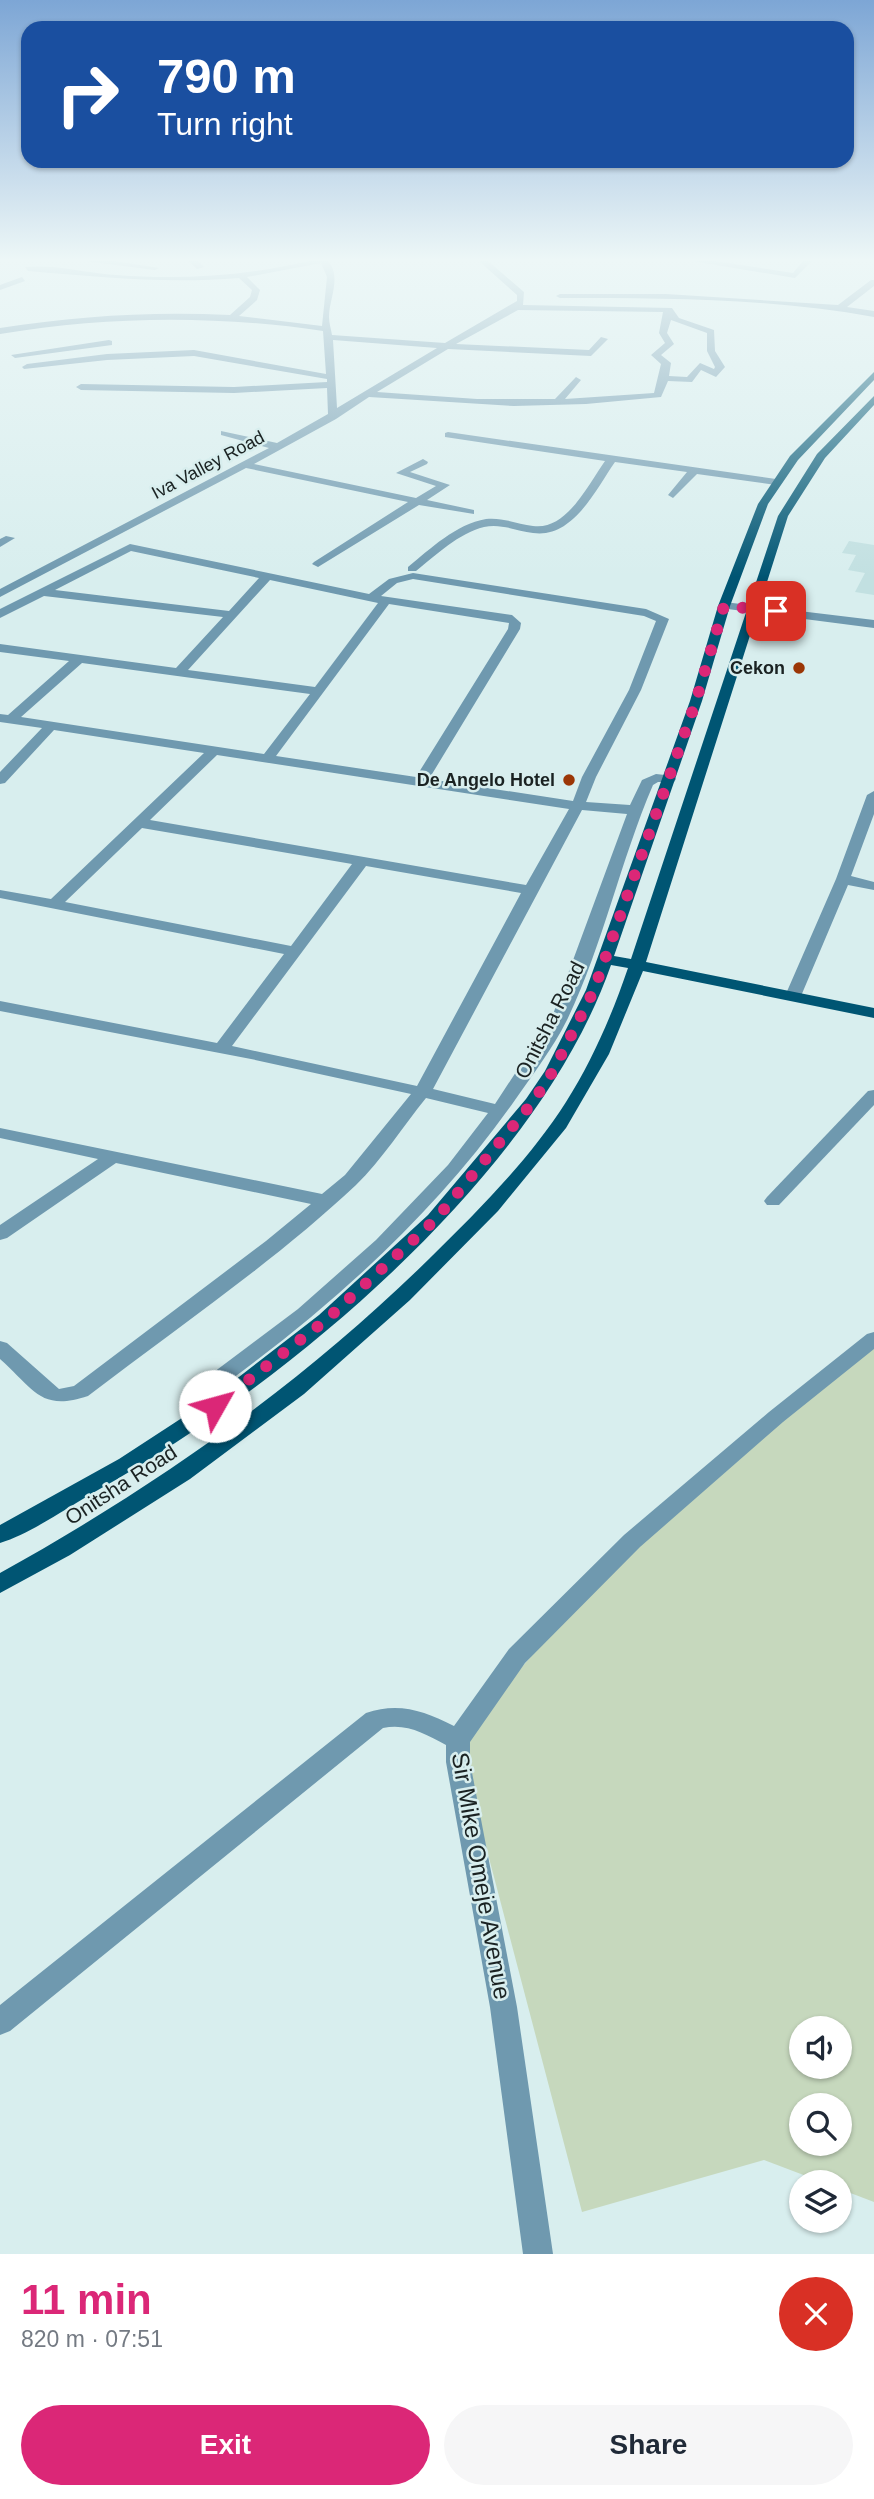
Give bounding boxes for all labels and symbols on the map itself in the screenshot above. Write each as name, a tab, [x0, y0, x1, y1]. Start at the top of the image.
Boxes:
street label: Iva Valley Road	[148, 427, 268, 503]
pin	[746, 581, 806, 641]
place label: Cekon	[730, 658, 785, 678]
marker: Cekon	[791, 660, 807, 676]
place label: De Angelo Hotel	[417, 770, 555, 790]
marker: De Angelo Hotel	[561, 772, 577, 788]
street label: Onitsha Road	[510, 957, 589, 1082]
position arrow	[178, 1369, 252, 1443]
street label: Onitsha Road	[61, 1440, 181, 1529]
street label: Sir Mike Omeje Avenue	[446, 1750, 517, 2002]

